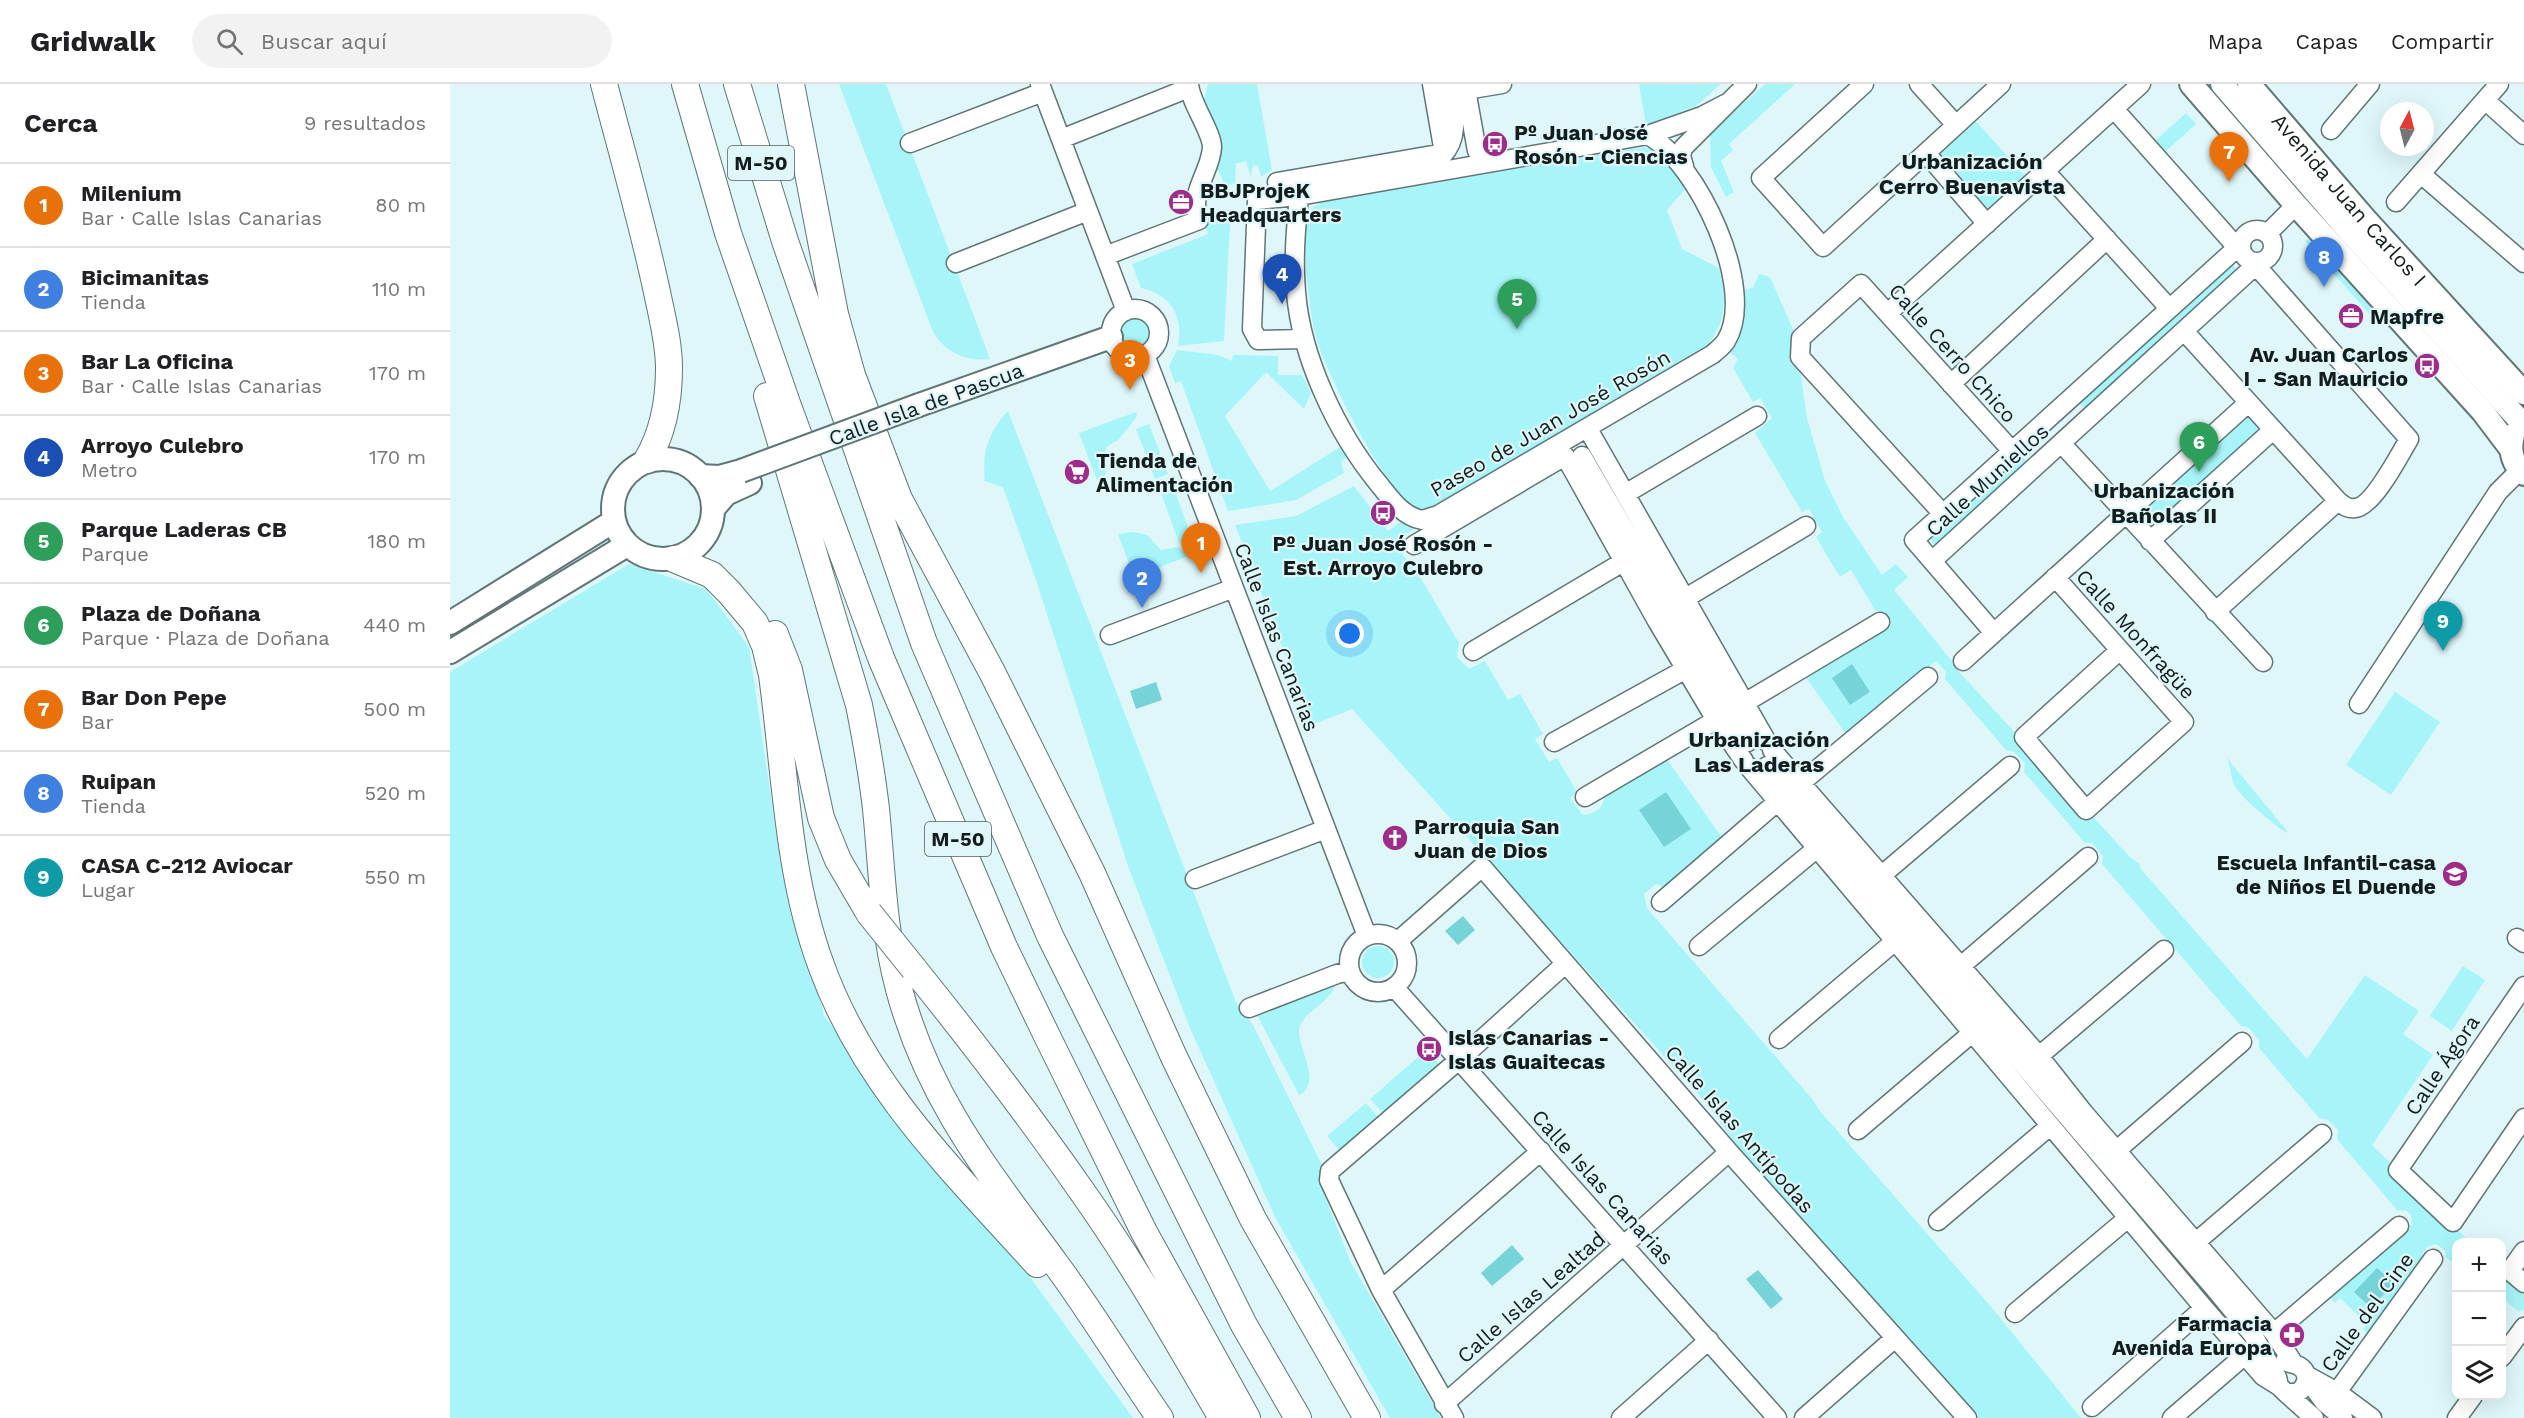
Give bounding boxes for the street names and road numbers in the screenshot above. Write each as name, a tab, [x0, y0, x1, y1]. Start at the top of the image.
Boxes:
street label: Avenida Juan Carlos I	[2267, 108, 2432, 291]
road number: M-50	[728, 146, 794, 180]
street label: Calle Cerro Chico	[1884, 278, 2022, 428]
street label: Paseo de Juan José Rosón	[1425, 344, 1675, 502]
street label: Calle Isla de Pascua	[825, 357, 1027, 451]
street label: Calle Muniellos	[1921, 418, 2053, 542]
street label: Calle Islas Canarias	[1229, 539, 1325, 735]
street label: Calle Monfragüe	[2071, 564, 2201, 704]
road number: M-50	[925, 822, 991, 856]
street label: Calle Ágora	[2399, 1010, 2485, 1120]
street label: Calle Islas Antípodas	[1660, 1040, 1820, 1218]
street label: Calle Islas Canarias	[1527, 1104, 1679, 1270]
street label: Calle Islas Lealtad	[1452, 1226, 1610, 1368]
street label: Calle del Cine	[2315, 1247, 2419, 1377]

